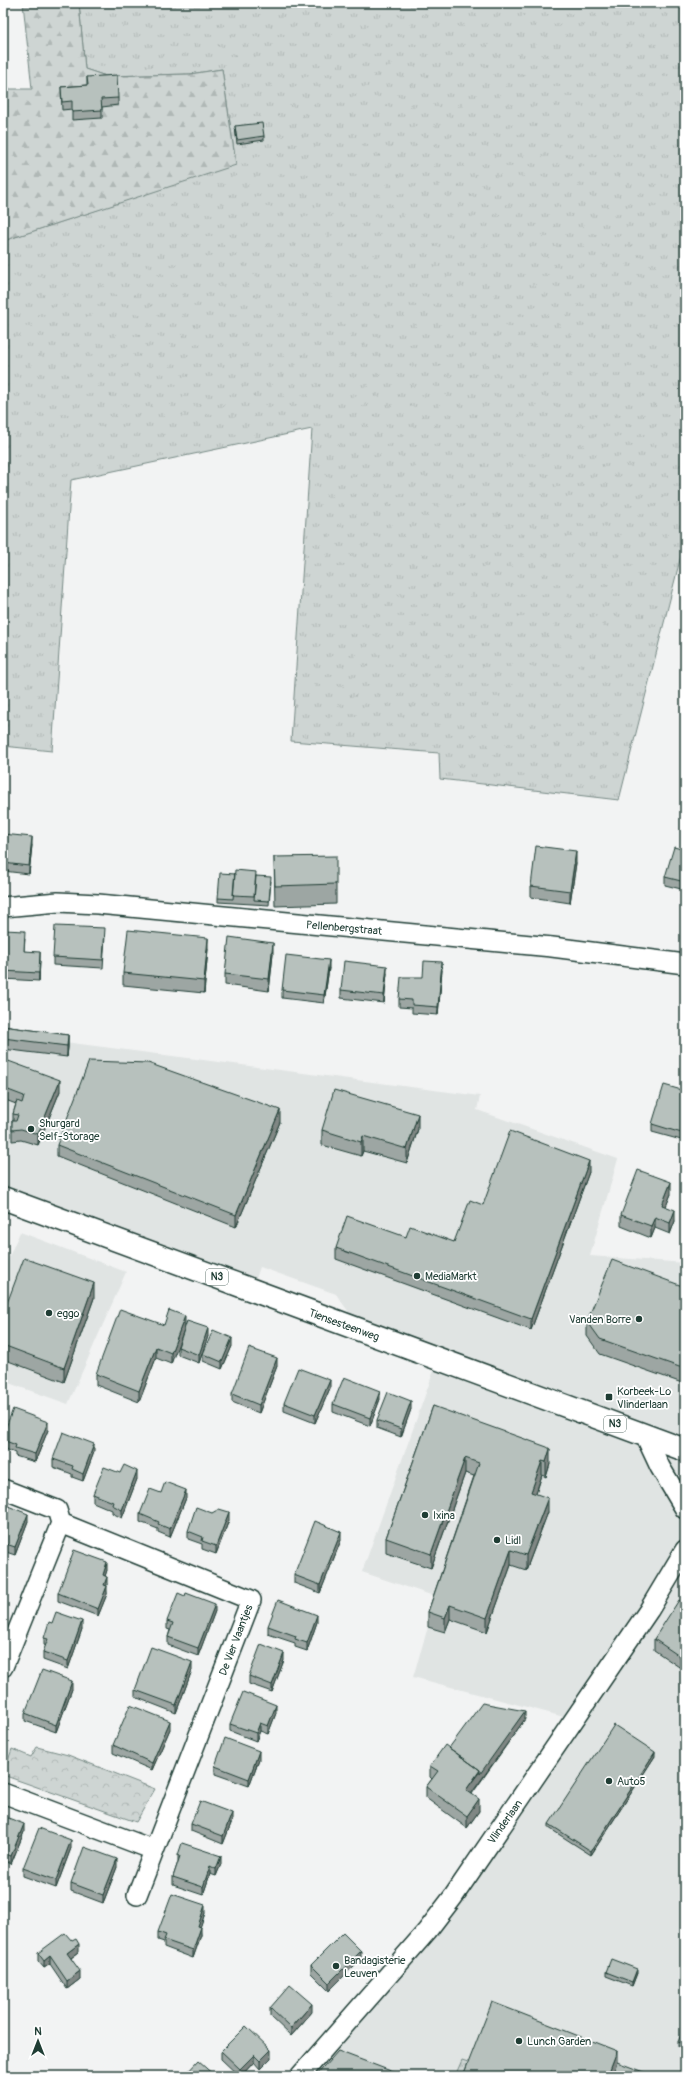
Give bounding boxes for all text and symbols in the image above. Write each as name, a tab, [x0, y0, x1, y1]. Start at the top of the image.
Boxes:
street label: Pellenbergstraat	[306, 918, 383, 938]
place label: Shurgard Self-Storage	[39, 1117, 100, 1143]
marker: Shurgard Self-Storage	[26, 1124, 36, 1134]
road number: N3	[206, 1269, 228, 1285]
place label: MediaMarkt	[425, 1270, 477, 1283]
marker: MediaMarkt	[412, 1271, 422, 1281]
street label: Tiensesteenweg	[307, 1306, 382, 1344]
place label: eggo	[57, 1307, 79, 1320]
marker: eggo	[44, 1308, 54, 1318]
place label: Vanden Borre	[569, 1313, 632, 1326]
marker: Vanden Borre	[634, 1314, 644, 1324]
place label: Korbeek-Lo Vlinderlaan	[617, 1385, 671, 1411]
marker: Korbeek-Lo Vlinderlaan	[604, 1392, 614, 1402]
road number: N3	[604, 1416, 626, 1432]
place label: Ixina	[433, 1509, 455, 1522]
marker: Ixina	[420, 1510, 430, 1520]
place label: Lidl	[505, 1534, 521, 1547]
marker: Lidl	[492, 1535, 502, 1545]
street label: De Vier Vaantjes	[217, 1603, 256, 1677]
place label: Auto5	[617, 1775, 646, 1788]
marker: Auto5	[604, 1776, 614, 1786]
street label: Vlinderlaan	[485, 1797, 525, 1847]
place label: Bandagisterie Leuven	[344, 1954, 406, 1980]
marker: Bandagisterie Leuven	[331, 1961, 341, 1971]
north arrow	[18, 2021, 58, 2061]
text: N	[34, 2025, 42, 2038]
place label: Lunch Garden	[527, 2035, 591, 2048]
marker: Lunch Garden	[514, 2036, 524, 2046]

